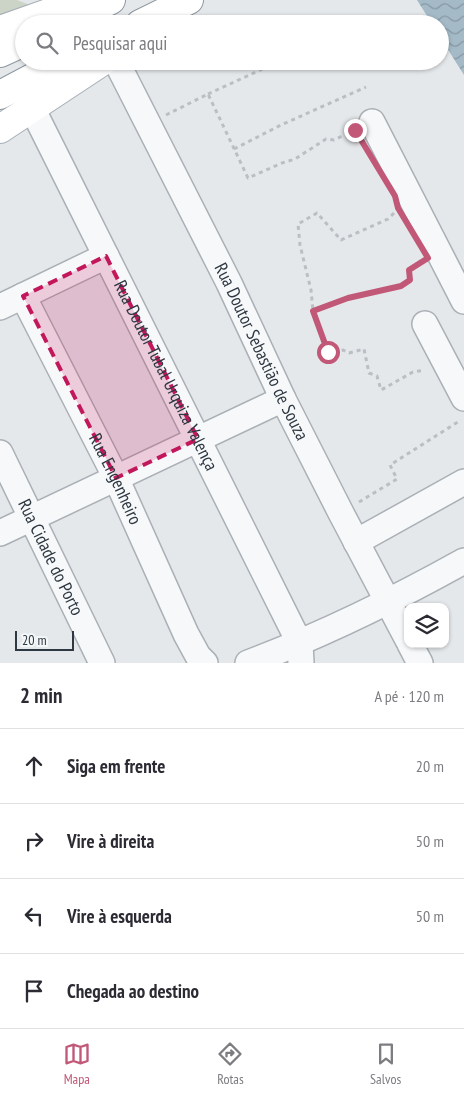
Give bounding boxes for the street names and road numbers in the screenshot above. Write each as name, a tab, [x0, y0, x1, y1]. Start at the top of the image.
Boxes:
street label: Rua Doutor Sebastião de Souza	[210, 259, 314, 444]
street label: Rua Doutor Tubal Urquiza Valença	[109, 276, 223, 474]
street label: Rua Engenheiro	[84, 429, 147, 528]
street label: Rua Cidade do Porto	[13, 495, 89, 619]

